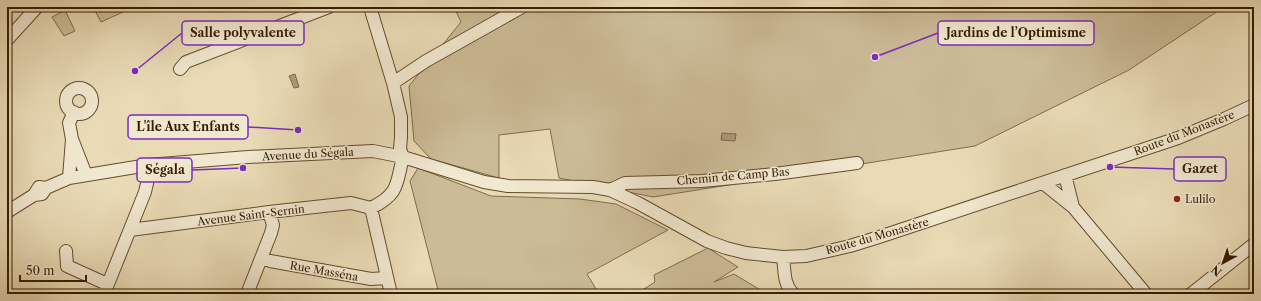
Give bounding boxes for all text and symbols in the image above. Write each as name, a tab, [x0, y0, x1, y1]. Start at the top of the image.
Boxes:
callout: Salle polyvalente	[182, 21, 304, 45]
callout: Jardins de l’Optimisme	[938, 21, 1094, 45]
text: Salle polyvalente	[190, 25, 296, 40]
text: Jardins de l’Optimisme	[944, 25, 1086, 40]
street label: Route du Monastère	[1132, 107, 1236, 159]
callout: L'île Aux Enfants	[128, 115, 248, 139]
text: L'île Aux Enfants	[136, 119, 240, 134]
street label: Avenue du Ségala	[261, 145, 354, 163]
callout: Gazet	[1174, 157, 1226, 181]
callout: Ségala	[137, 158, 192, 182]
text: Gazet	[1182, 161, 1218, 176]
text: Ségala	[145, 162, 186, 177]
street label: Chemin de Camp Bas	[676, 164, 790, 188]
place label: Lulilo	[1185, 192, 1216, 206]
marker: Lulilo	[1172, 194, 1182, 204]
street label: Avenue Saint-Sernin	[196, 201, 306, 229]
street label: Route du Monastère	[824, 215, 930, 257]
north arrow	[1203, 243, 1243, 283]
scale bar	[20, 257, 86, 283]
street label: Rue Masséna	[289, 258, 359, 284]
text: N	[1208, 262, 1225, 279]
text: 50 m	[26, 263, 55, 278]

